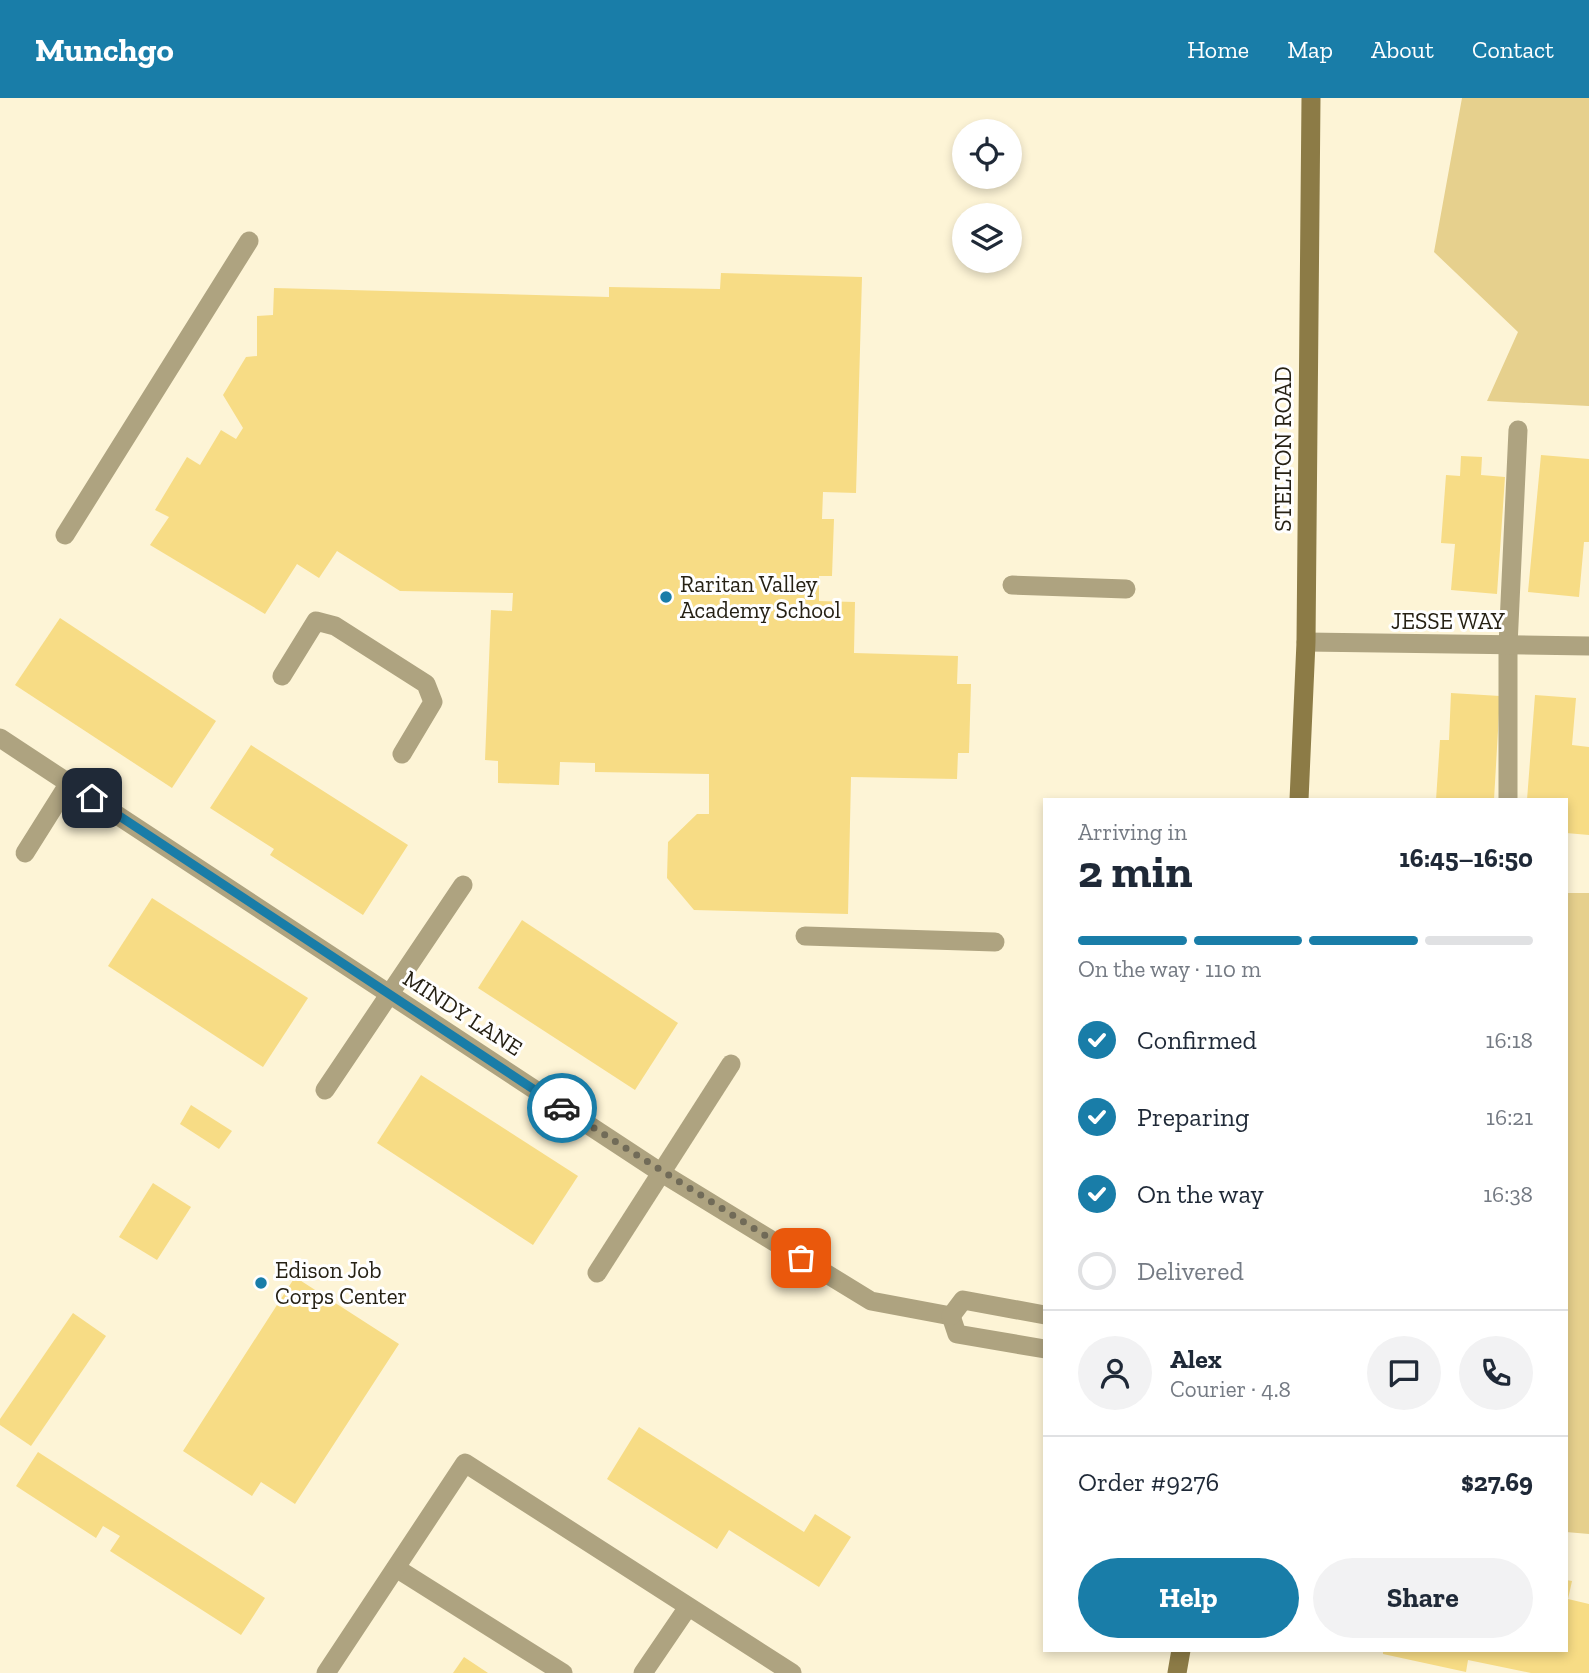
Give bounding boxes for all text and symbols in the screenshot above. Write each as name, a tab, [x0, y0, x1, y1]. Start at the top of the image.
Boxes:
text: Munchgo	[35, 30, 174, 69]
text: Home	[1187, 35, 1249, 64]
text: Map	[1287, 35, 1333, 64]
text: About	[1371, 35, 1434, 64]
text: Contact	[1472, 35, 1554, 64]
map controls	[952, 119, 1022, 273]
button: locate	[952, 119, 1022, 189]
button: layers	[952, 203, 1022, 273]
street label: STELTON ROAD	[1269, 366, 1297, 532]
place label: Raritan Valley Academy School	[680, 570, 841, 624]
marker: Raritan Valley Academy School	[658, 589, 674, 605]
street label: JESSE WAY	[1391, 607, 1506, 635]
pin	[62, 768, 122, 828]
icon: home	[73, 779, 111, 817]
text: Arriving in	[1078, 818, 1187, 846]
text: 16:45–16:50	[1399, 842, 1533, 874]
text: 2 min	[1078, 844, 1193, 899]
text: On the way · 110 m	[1078, 955, 1261, 983]
street label: MINDY LANE	[398, 964, 528, 1062]
icon: check	[1078, 1021, 1116, 1059]
text: Confirmed	[1137, 1024, 1257, 1056]
text: 16:18	[1486, 1026, 1533, 1054]
courier	[527, 1073, 597, 1143]
icon: car	[543, 1089, 581, 1127]
icon: check	[1078, 1098, 1116, 1136]
text: Preparing	[1137, 1101, 1249, 1133]
text: 16:21	[1486, 1103, 1533, 1131]
icon: check	[1078, 1175, 1116, 1213]
text: On the way	[1137, 1178, 1264, 1210]
text: 16:38	[1483, 1180, 1533, 1208]
pin	[771, 1228, 831, 1288]
icon: bag	[782, 1239, 820, 1277]
text: Delivered	[1137, 1255, 1244, 1287]
place label: Edison Job Corps Center	[275, 1256, 407, 1310]
marker: Edison Job Corps Center	[253, 1275, 269, 1291]
button: person	[1078, 1336, 1152, 1410]
button: chat	[1367, 1336, 1441, 1410]
button: phone	[1459, 1336, 1533, 1410]
text: Alex	[1170, 1343, 1222, 1375]
text: Courier · 4.8	[1170, 1375, 1291, 1403]
text: Order #9276	[1078, 1466, 1219, 1498]
text: $27.69	[1461, 1466, 1533, 1498]
button: Help	[1078, 1558, 1299, 1638]
button: Share	[1313, 1558, 1533, 1638]

